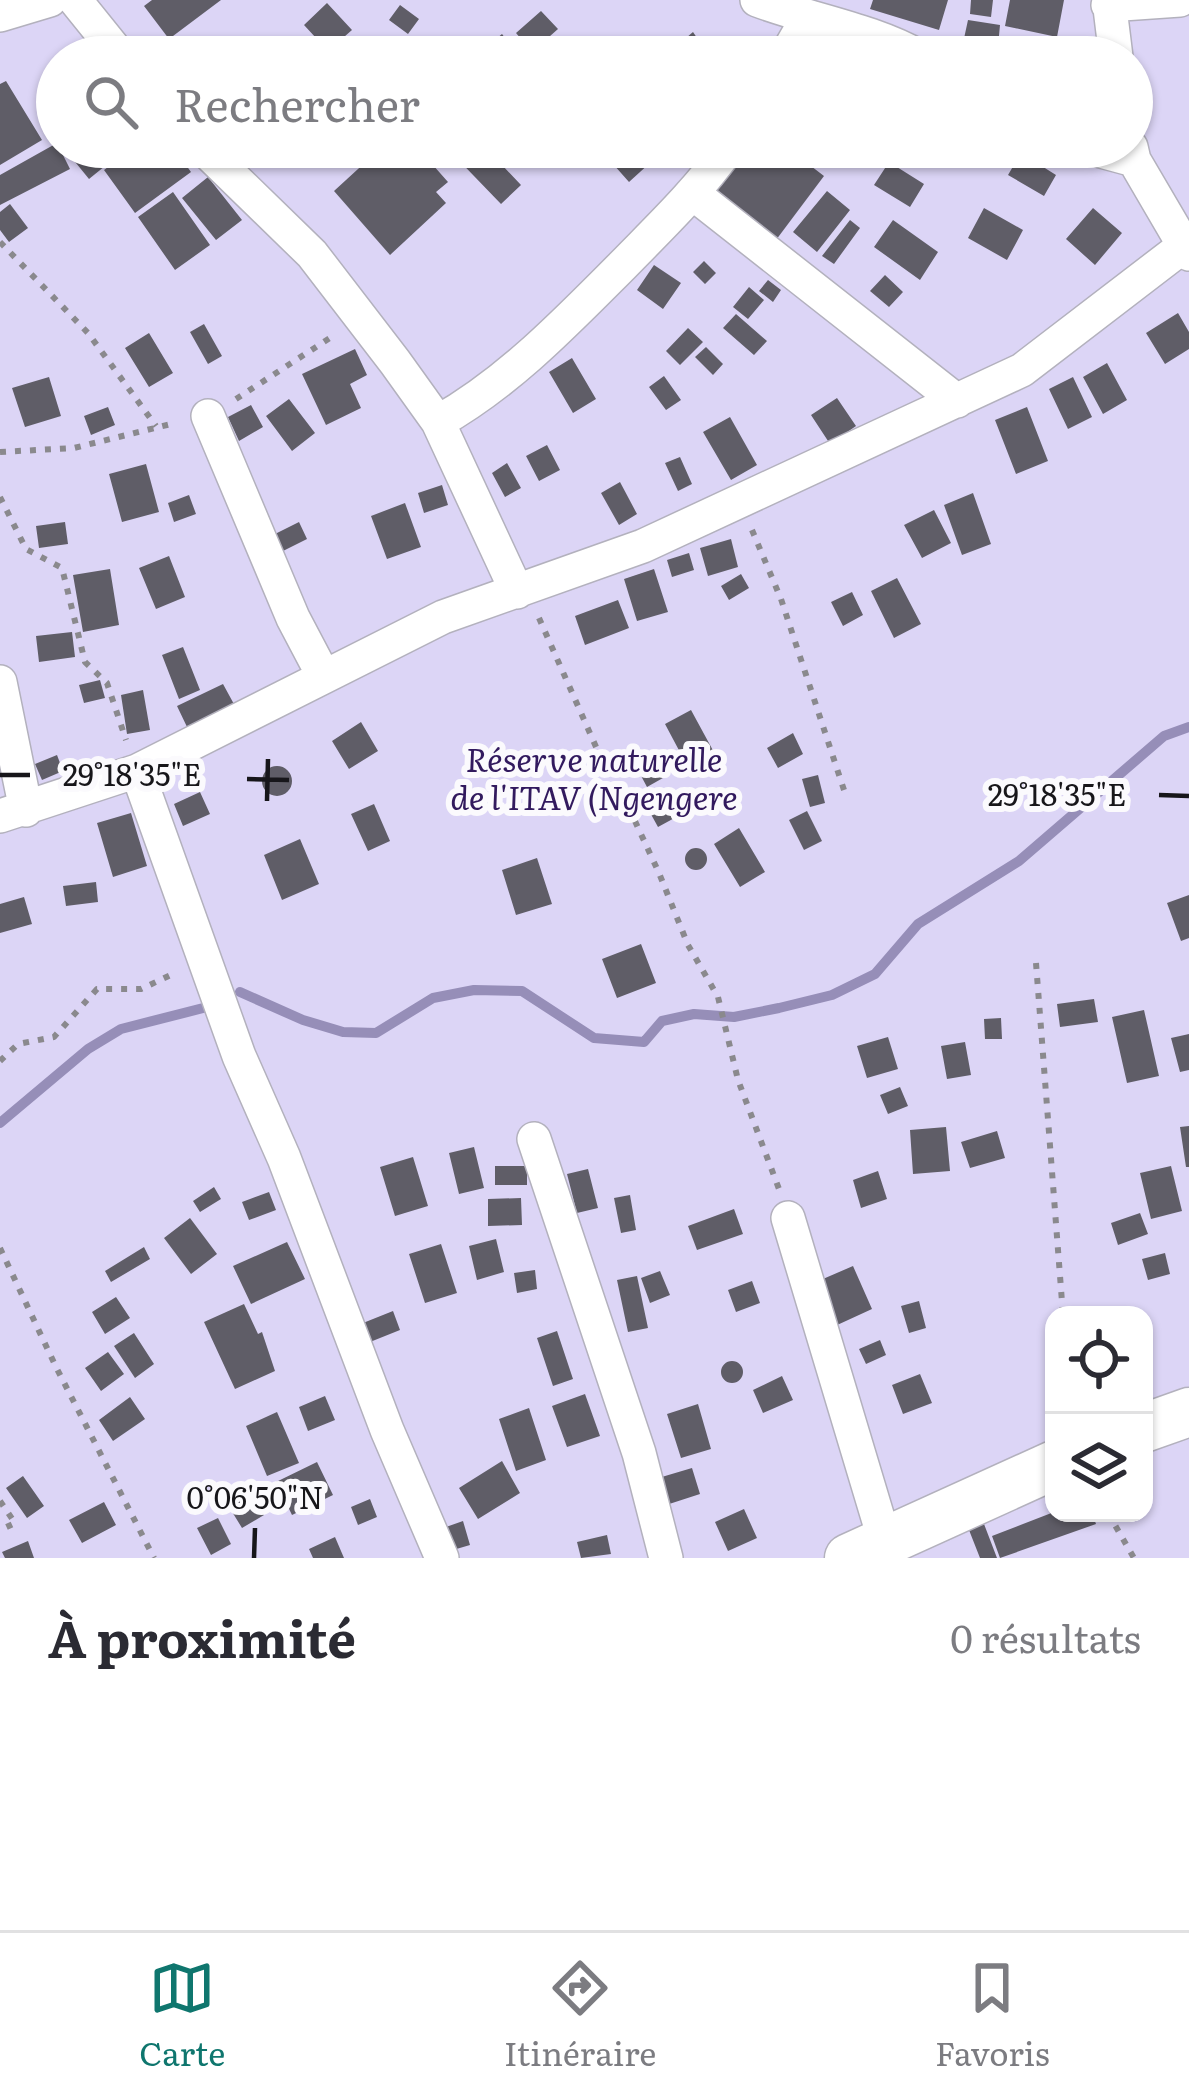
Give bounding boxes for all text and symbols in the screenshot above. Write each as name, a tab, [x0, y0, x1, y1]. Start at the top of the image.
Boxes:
search box	[36, 36, 1153, 168]
icon: search	[78, 69, 144, 135]
text: Rechercher	[174, 69, 420, 136]
park label: Réserve naturelle de l'ITAV (Ngengere	[450, 733, 738, 820]
text: 29°18'35"E	[63, 751, 201, 795]
text: 29°18'35"E	[988, 771, 1126, 815]
map controls	[1045, 1306, 1153, 1522]
button: locate	[1045, 1306, 1153, 1414]
button: layers	[1045, 1414, 1153, 1522]
text: 0°06'50"N	[187, 1474, 323, 1518]
text: À proximité	[48, 1598, 356, 1674]
text: 0 résultats	[950, 1607, 1141, 1665]
tab: Carte	[139, 1955, 225, 2076]
tab: Itinéraire	[504, 1955, 656, 2076]
tab: Favoris	[935, 1955, 1050, 2076]

